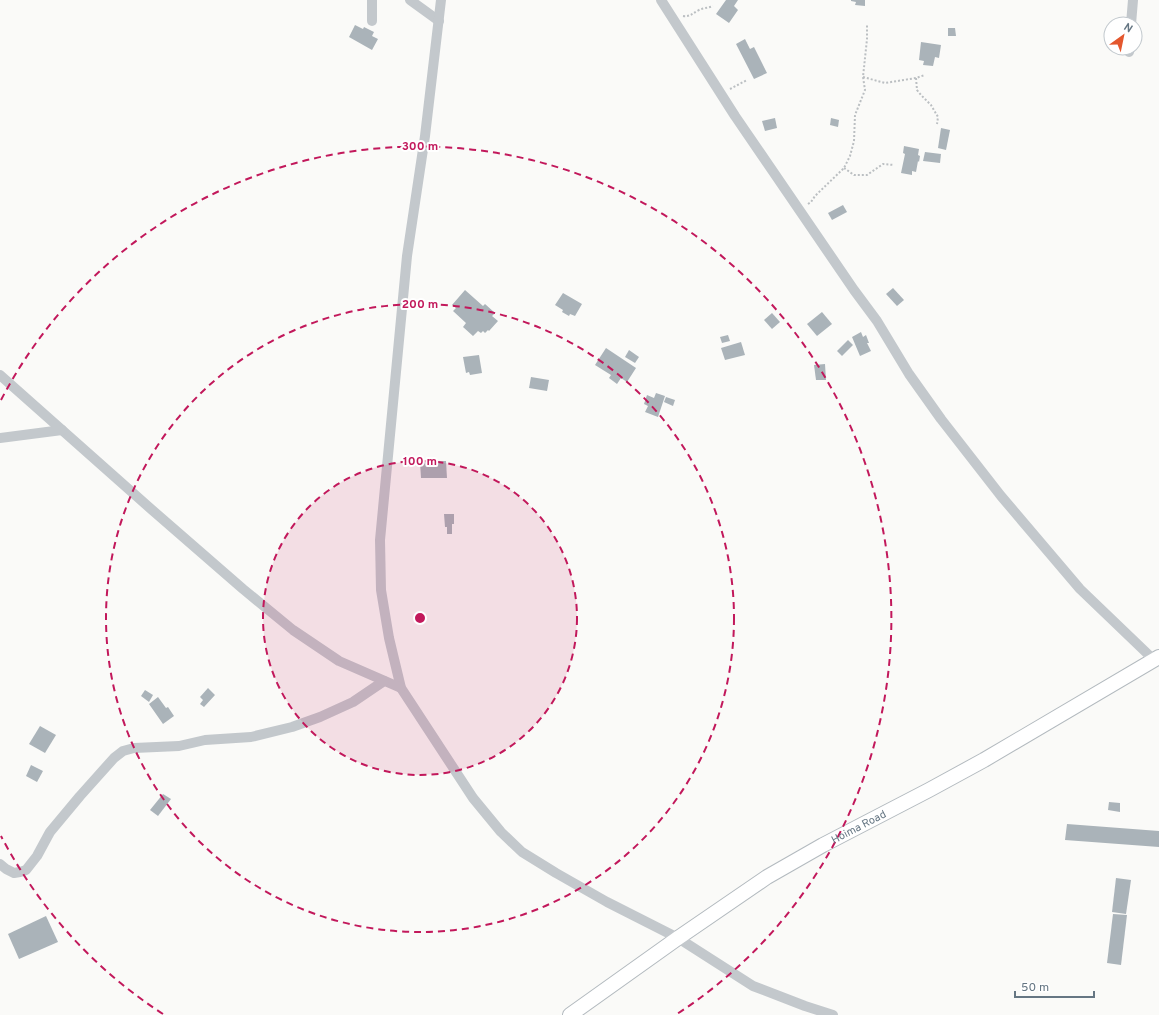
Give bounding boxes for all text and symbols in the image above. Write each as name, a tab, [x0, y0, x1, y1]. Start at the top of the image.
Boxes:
north arrow	[1103, 16, 1143, 56]
text: N	[1121, 20, 1135, 36]
text: 300 m	[402, 139, 438, 155]
text: 200 m	[402, 297, 438, 313]
text: 100 m	[403, 454, 437, 470]
centre of rings	[413, 611, 427, 625]
street label: Hoima Road	[829, 807, 889, 847]
scale bar	[1015, 973, 1094, 999]
text: 50 m	[1021, 980, 1049, 996]

